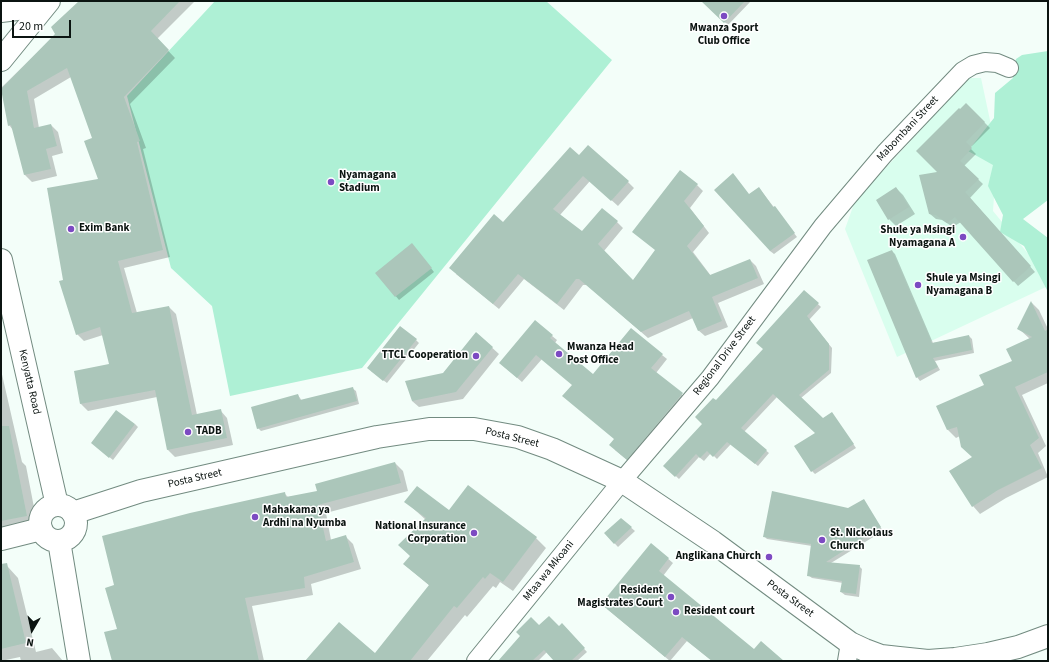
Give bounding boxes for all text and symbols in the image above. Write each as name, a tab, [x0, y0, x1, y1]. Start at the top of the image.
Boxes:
marker: Mwanza Sport Club Office	[719, 11, 729, 21]
scale bar	[14, 12, 73, 38]
text: 20 m	[19, 18, 43, 35]
place label: Mwanza Sport Club Office	[690, 22, 758, 48]
street label: Mabombani Street	[874, 94, 942, 164]
place label: Nyamagana Stadium	[339, 169, 396, 195]
marker: Nyamagana Stadium	[326, 177, 336, 187]
place label: Exim Bank	[79, 222, 130, 236]
marker: Exim Bank	[66, 224, 76, 234]
place label: Shule ya Msingi Nyamagana A	[880, 224, 955, 250]
marker: Shule ya Msingi Nyamagana A	[958, 232, 968, 242]
place label: Shule ya Msingi Nyamagana B	[926, 272, 1001, 298]
marker: Shule ya Msingi Nyamagana B	[913, 280, 923, 290]
street label: Regional Drive Street	[691, 314, 759, 398]
place label: Mwanza Head Post Office	[567, 341, 634, 367]
street label: Kenyatta Road	[15, 348, 43, 416]
place label: TTCL Cooperation	[382, 349, 468, 363]
marker: Mwanza Head Post Office	[554, 349, 564, 359]
marker: TTCL Cooperation	[471, 351, 481, 361]
place label: TADB	[196, 425, 222, 439]
street label: Posta Street	[484, 425, 540, 451]
marker: TADB	[183, 427, 193, 437]
street label: Posta Street	[167, 466, 223, 492]
place label: Mahakama ya Ardhi na Nyumba	[263, 504, 346, 530]
marker: Mahakama ya Ardhi na Nyumba	[250, 512, 260, 522]
place label: National Insurance Corporation	[375, 520, 466, 546]
place label: St. Nickolaus Church	[830, 527, 893, 553]
marker: National Insurance Corporation	[469, 528, 479, 538]
marker: St. Nickolaus Church	[817, 535, 827, 545]
street label: Mtaa wa Mkoani	[521, 538, 577, 604]
place label: Anglikana Church	[676, 550, 761, 564]
marker: Anglikana Church	[764, 552, 774, 562]
street label: Posta Street	[764, 577, 816, 621]
place label: Resident Magistrates Court	[577, 584, 663, 610]
marker: Resident Magistrates Court	[666, 592, 676, 602]
place label: Resident court	[684, 605, 755, 619]
marker: Resident court	[671, 607, 681, 617]
north arrow	[12, 610, 52, 650]
text: N	[25, 634, 35, 650]

